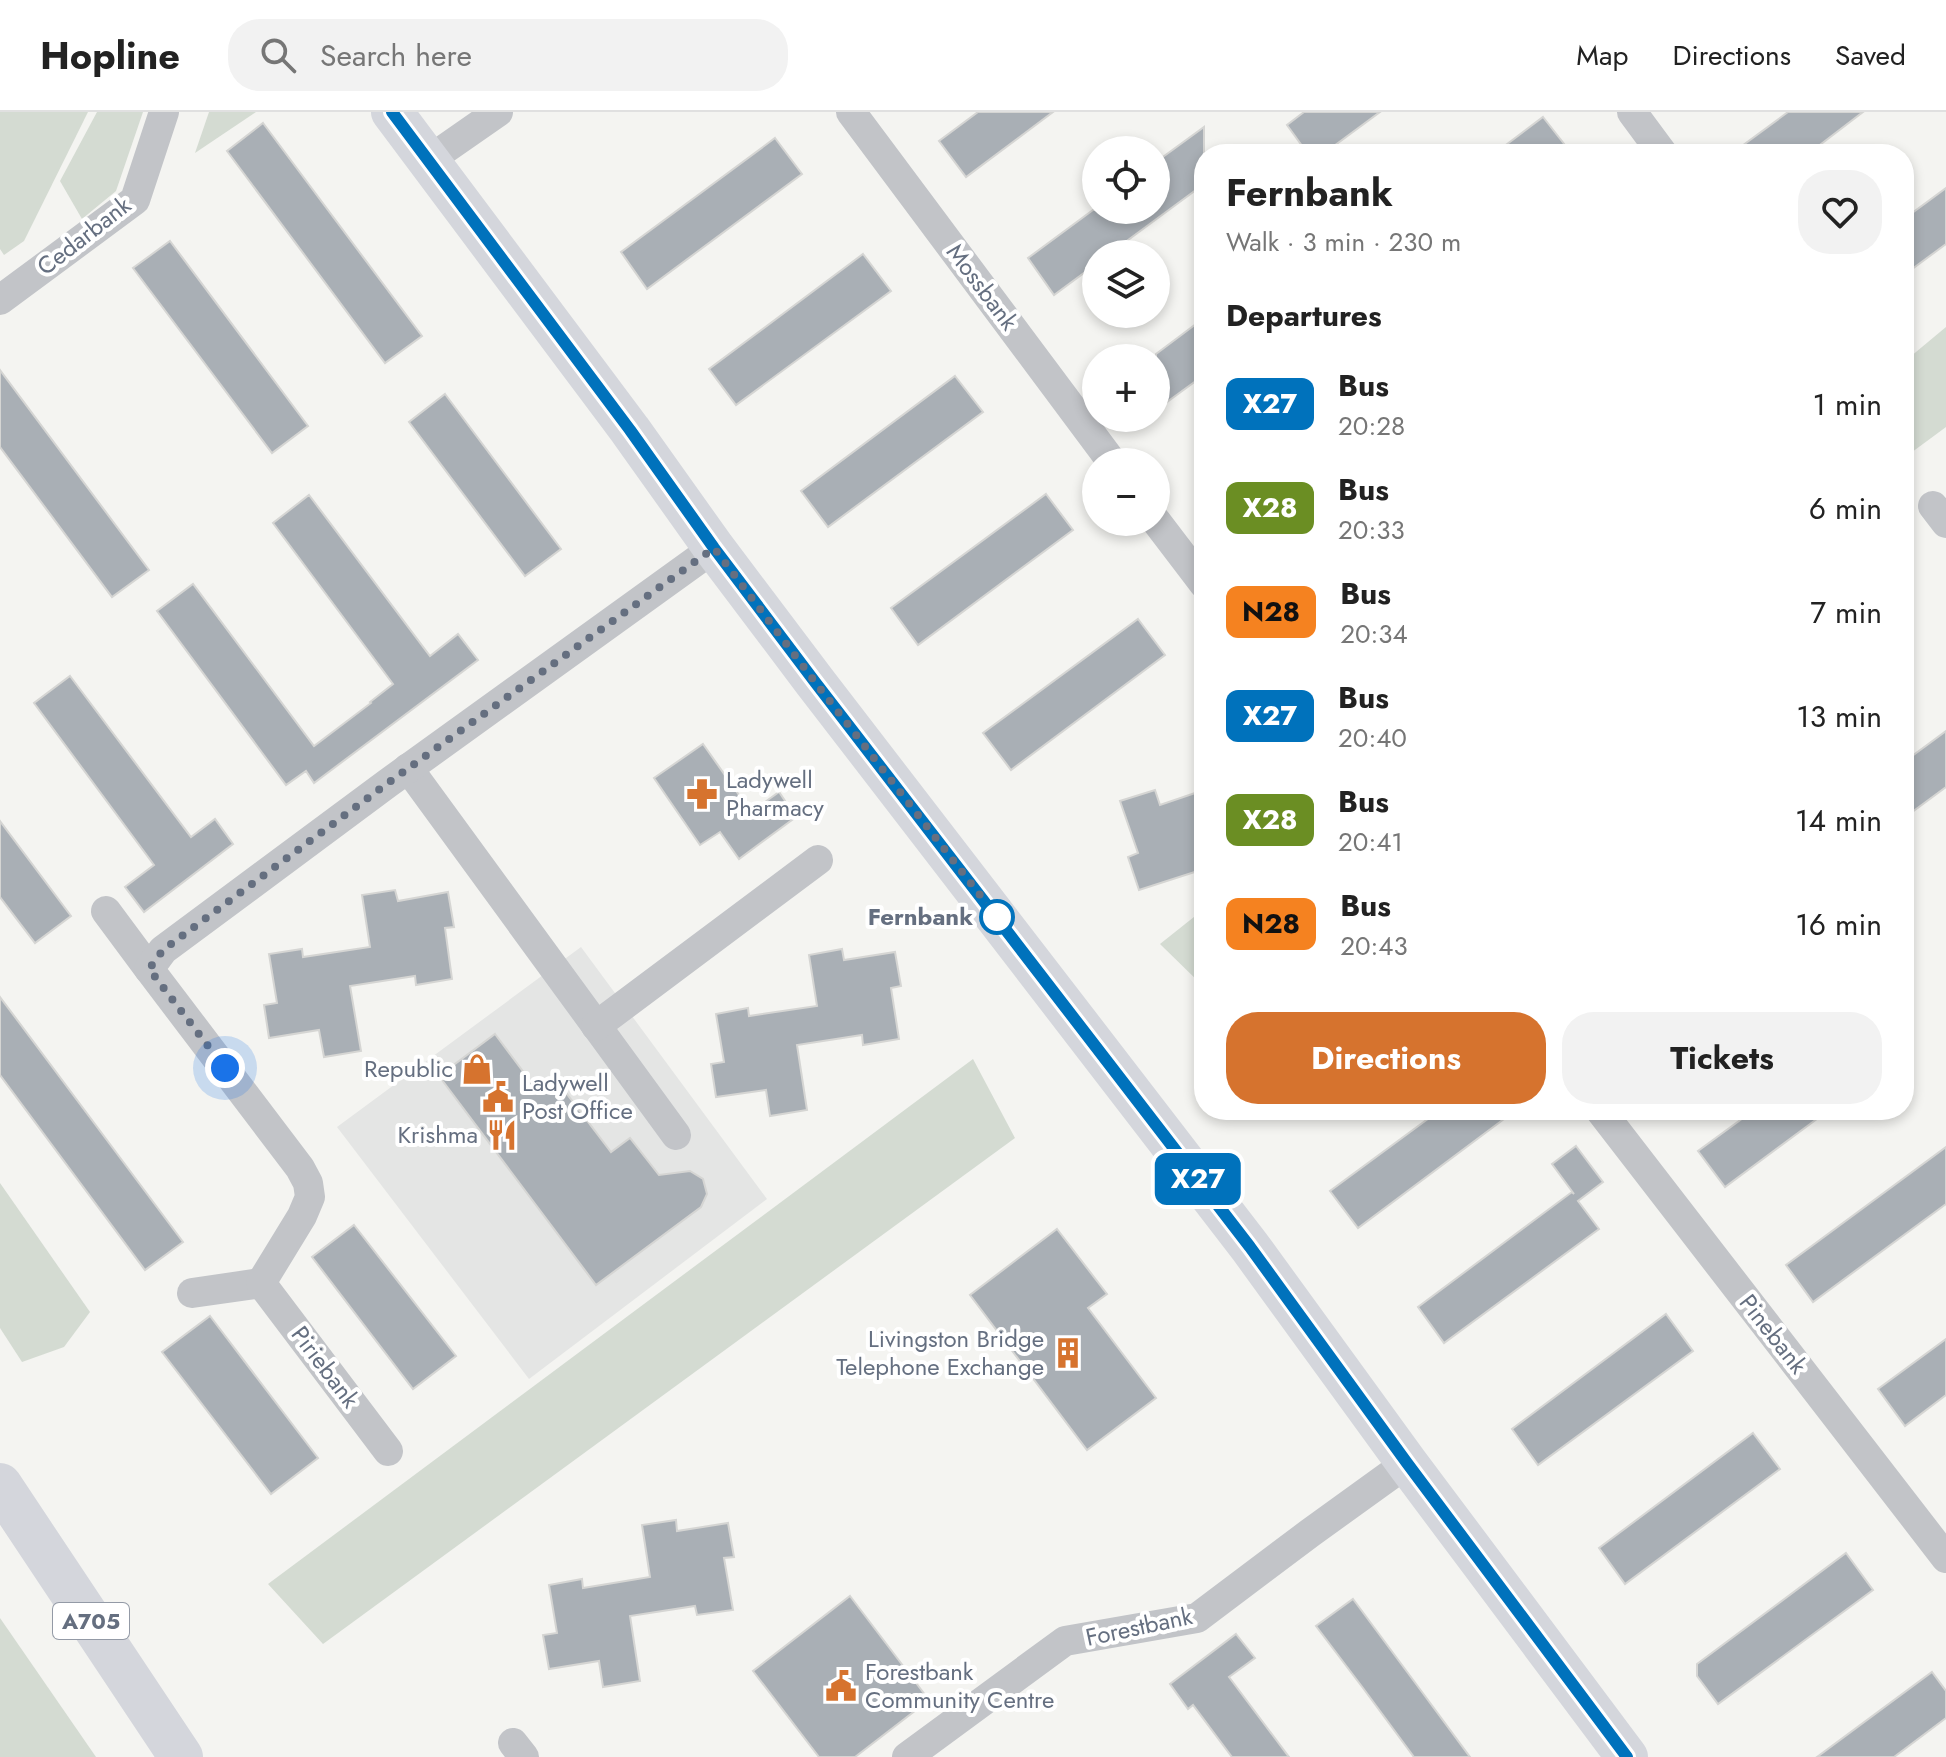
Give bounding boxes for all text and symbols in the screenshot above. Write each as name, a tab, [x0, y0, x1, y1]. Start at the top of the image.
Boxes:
search box	[228, 19, 788, 91]
text: Hopline	[40, 28, 180, 83]
icon: search	[256, 33, 300, 77]
text: Search here	[320, 34, 472, 77]
text: Map	[1576, 35, 1628, 76]
text: Directions	[1672, 35, 1791, 76]
text: Saved	[1835, 35, 1906, 76]
map controls	[1082, 136, 1170, 536]
button: locate	[1082, 136, 1170, 224]
text: Fernbank	[1226, 165, 1393, 220]
button: heart	[1798, 170, 1882, 254]
street label: Cedarbank	[29, 187, 138, 283]
text: Walk · 3 min · 230 m	[1226, 223, 1461, 261]
street label: Mossbank	[938, 236, 1027, 338]
button: layers	[1082, 240, 1170, 328]
text: Departures	[1226, 294, 1382, 337]
button: +	[1082, 344, 1170, 432]
text: Bus	[1338, 364, 1389, 407]
text: X27	[1243, 383, 1297, 424]
text: 1 min	[1813, 383, 1882, 426]
text: 20:28	[1338, 407, 1405, 445]
button: −	[1082, 448, 1170, 536]
text: Bus	[1338, 468, 1389, 511]
text: X28	[1242, 487, 1298, 528]
text: 6 min	[1809, 487, 1882, 530]
text: 20:33	[1338, 511, 1405, 549]
text: Bus	[1340, 572, 1391, 615]
text: N28	[1242, 591, 1300, 632]
text: 7 min	[1810, 591, 1882, 634]
text: 20:34	[1340, 615, 1408, 653]
text: Bus	[1338, 676, 1389, 719]
text: X27	[1243, 695, 1297, 736]
text: 13 min	[1796, 695, 1882, 738]
text: 20:40	[1338, 719, 1407, 757]
place label: Ladywell Pharmacy	[726, 762, 824, 825]
pharmacy icon: Ladywell Pharmacy	[685, 777, 719, 811]
text: Bus	[1338, 780, 1389, 823]
text: X28	[1242, 799, 1298, 840]
text: 14 min	[1795, 799, 1882, 842]
text: 20:41	[1338, 823, 1403, 861]
text: Bus	[1340, 884, 1391, 927]
place label: Fernbank	[868, 899, 973, 934]
marker: Fernbank	[980, 900, 1014, 934]
text: N28	[1242, 903, 1300, 944]
text: 16 min	[1795, 903, 1882, 946]
text: 20:43	[1340, 927, 1408, 965]
button: Directions	[1226, 1012, 1546, 1104]
button: Tickets	[1562, 1012, 1882, 1104]
your location	[205, 1048, 245, 1088]
place label: Republic	[364, 1051, 453, 1086]
shop icon: Republic	[460, 1052, 494, 1086]
place label: Ladywell Post Office	[522, 1065, 633, 1128]
public building icon: Ladywell Post Office	[481, 1080, 515, 1114]
place label: Krishma	[397, 1117, 478, 1152]
restaurant icon: Krishma	[485, 1118, 519, 1152]
line badge: X27	[1152, 1153, 1244, 1205]
text: X27	[1171, 1158, 1225, 1199]
street label: Pinebank	[1731, 1286, 1816, 1381]
street label: Piriebank	[283, 1318, 368, 1415]
place label: Livingston Bridge Telephone Exchange	[836, 1321, 1044, 1384]
building icon: Livingston Bridge Telephone Exchange	[1051, 1336, 1085, 1370]
street label: Forestbank	[1082, 1598, 1196, 1655]
road number: A705	[53, 1603, 129, 1639]
place label: Forestbank Community Centre	[865, 1654, 1054, 1717]
public building icon: Forestbank Community Centre	[824, 1669, 858, 1703]

